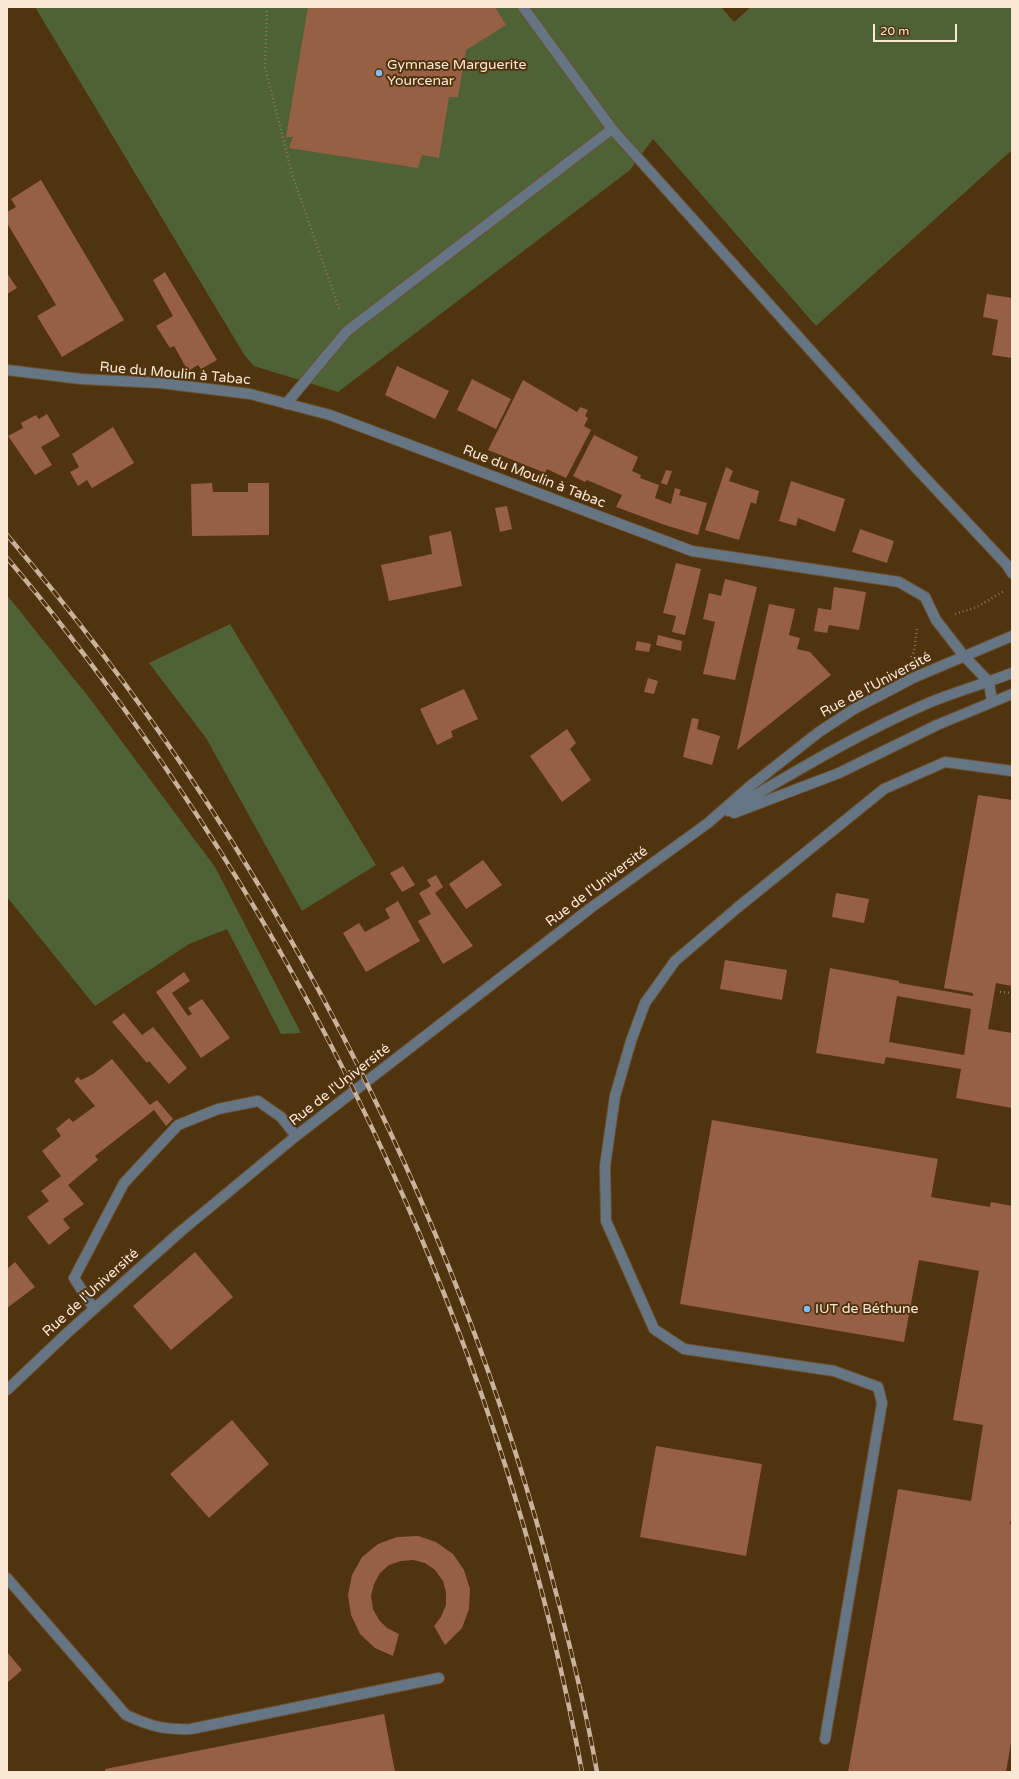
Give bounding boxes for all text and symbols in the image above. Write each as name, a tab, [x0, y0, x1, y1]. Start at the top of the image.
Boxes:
scale bar	[875, 16, 959, 42]
text: 20 m	[880, 24, 909, 38]
place label: Gymnase Marguerite Yourcenar	[387, 57, 526, 90]
marker: Gymnase Marguerite Yourcenar	[374, 68, 384, 78]
street label: Rue du Moulin à Tabac	[99, 359, 251, 389]
street label: Rue du Moulin à Tabac	[460, 442, 608, 512]
street label: Rue de l'Université	[818, 649, 934, 721]
street label: Rue de l'Université	[543, 843, 651, 931]
street label: Rue de l'Université	[286, 1040, 394, 1130]
street label: Rue de l'Université	[40, 1245, 142, 1341]
place label: IUT de Béthune	[815, 1301, 919, 1317]
marker: IUT de Béthune	[802, 1304, 812, 1314]

